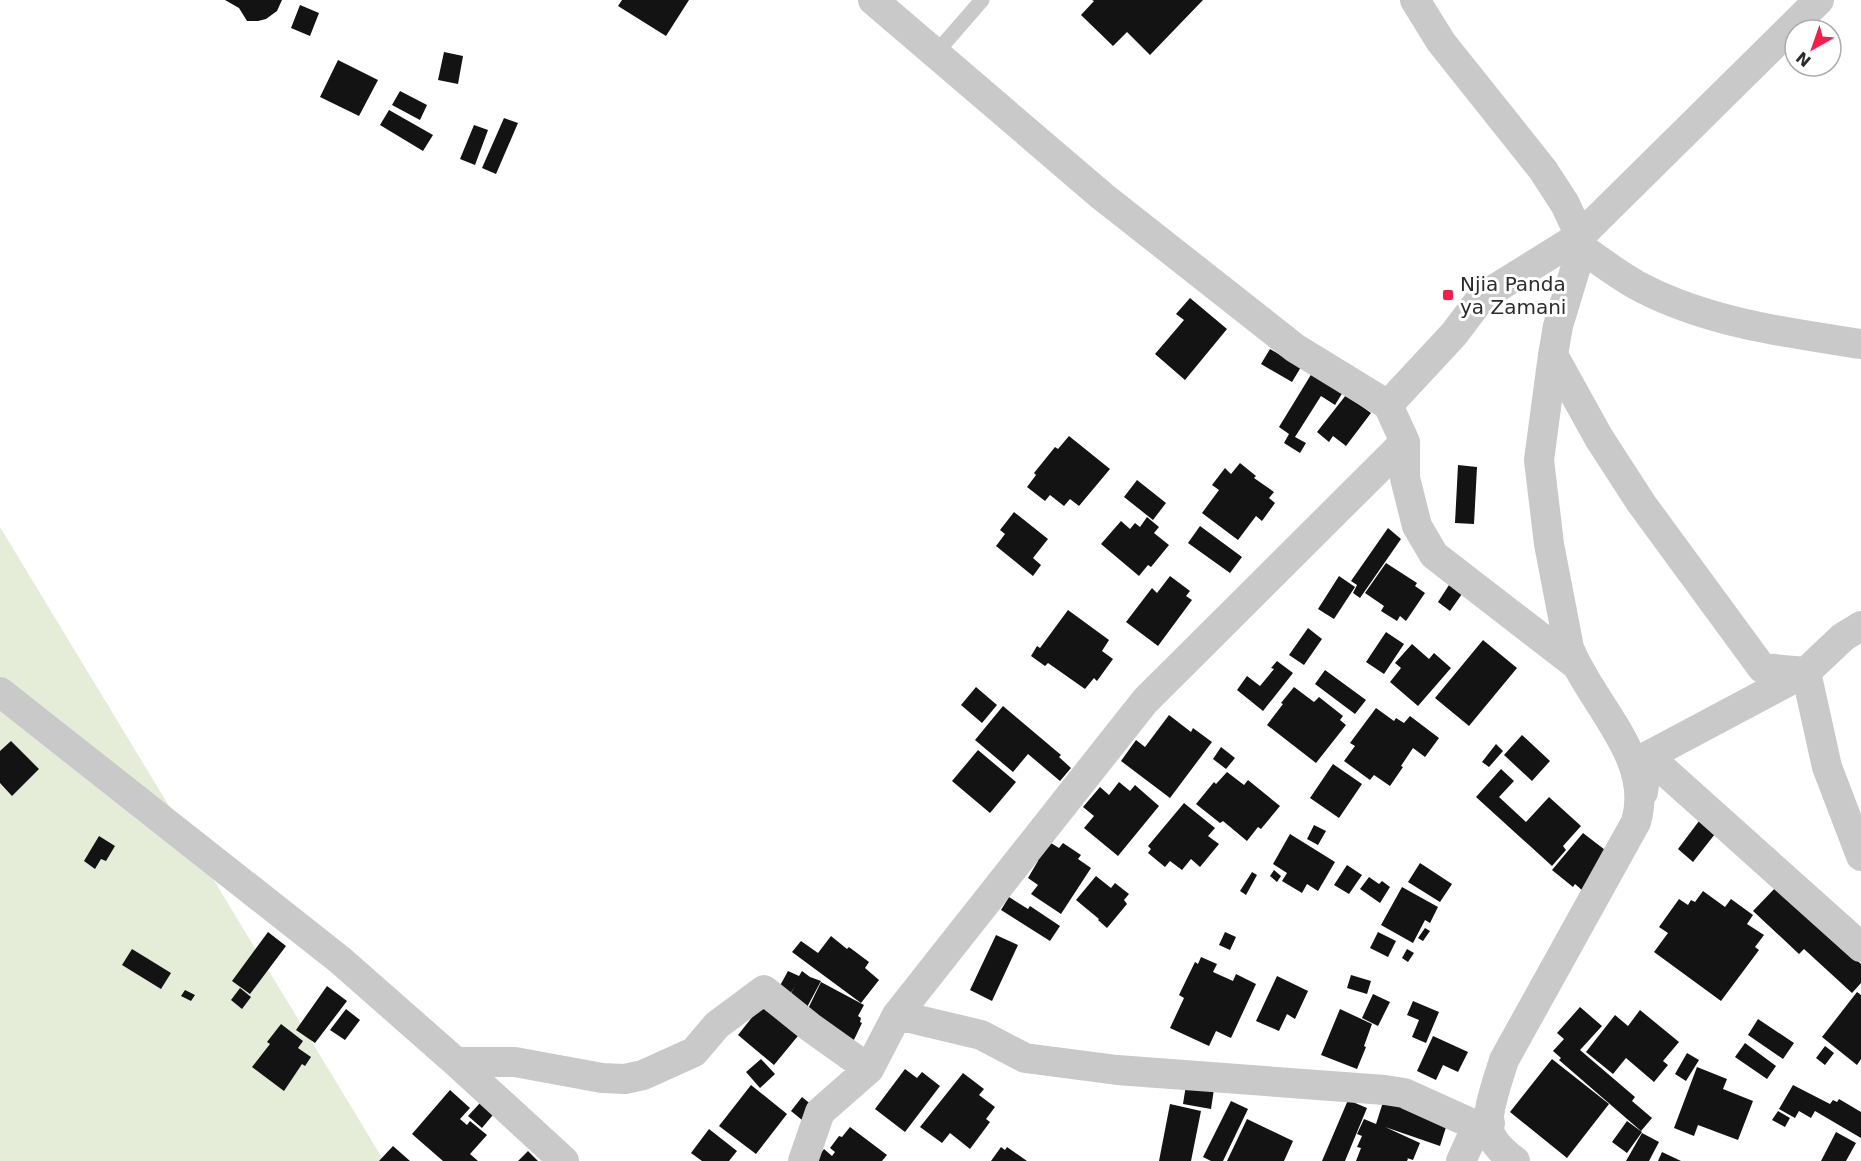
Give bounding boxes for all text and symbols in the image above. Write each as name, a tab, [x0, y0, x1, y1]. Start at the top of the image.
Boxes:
north arrow	[1783, 18, 1843, 78]
text: N	[1792, 48, 1815, 71]
place label: Njia Panda ya Zamani	[1460, 272, 1566, 319]
marker: Njia Panda ya Zamani	[1441, 288, 1455, 302]

